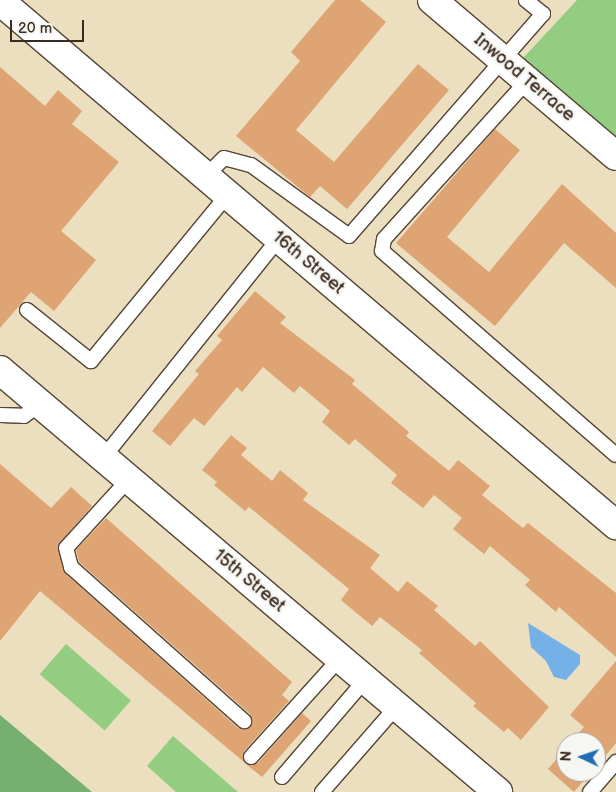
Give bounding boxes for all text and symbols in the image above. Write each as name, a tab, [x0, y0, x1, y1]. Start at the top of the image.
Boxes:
scale bar	[12, 10, 86, 42]
text: 20 m	[18, 19, 52, 38]
street label: Inwood Terrace	[469, 29, 579, 127]
street label: 16th Street	[267, 227, 349, 299]
street label: 15th Street	[209, 545, 289, 617]
north arrow	[556, 732, 606, 782]
text: N	[558, 751, 575, 762]

